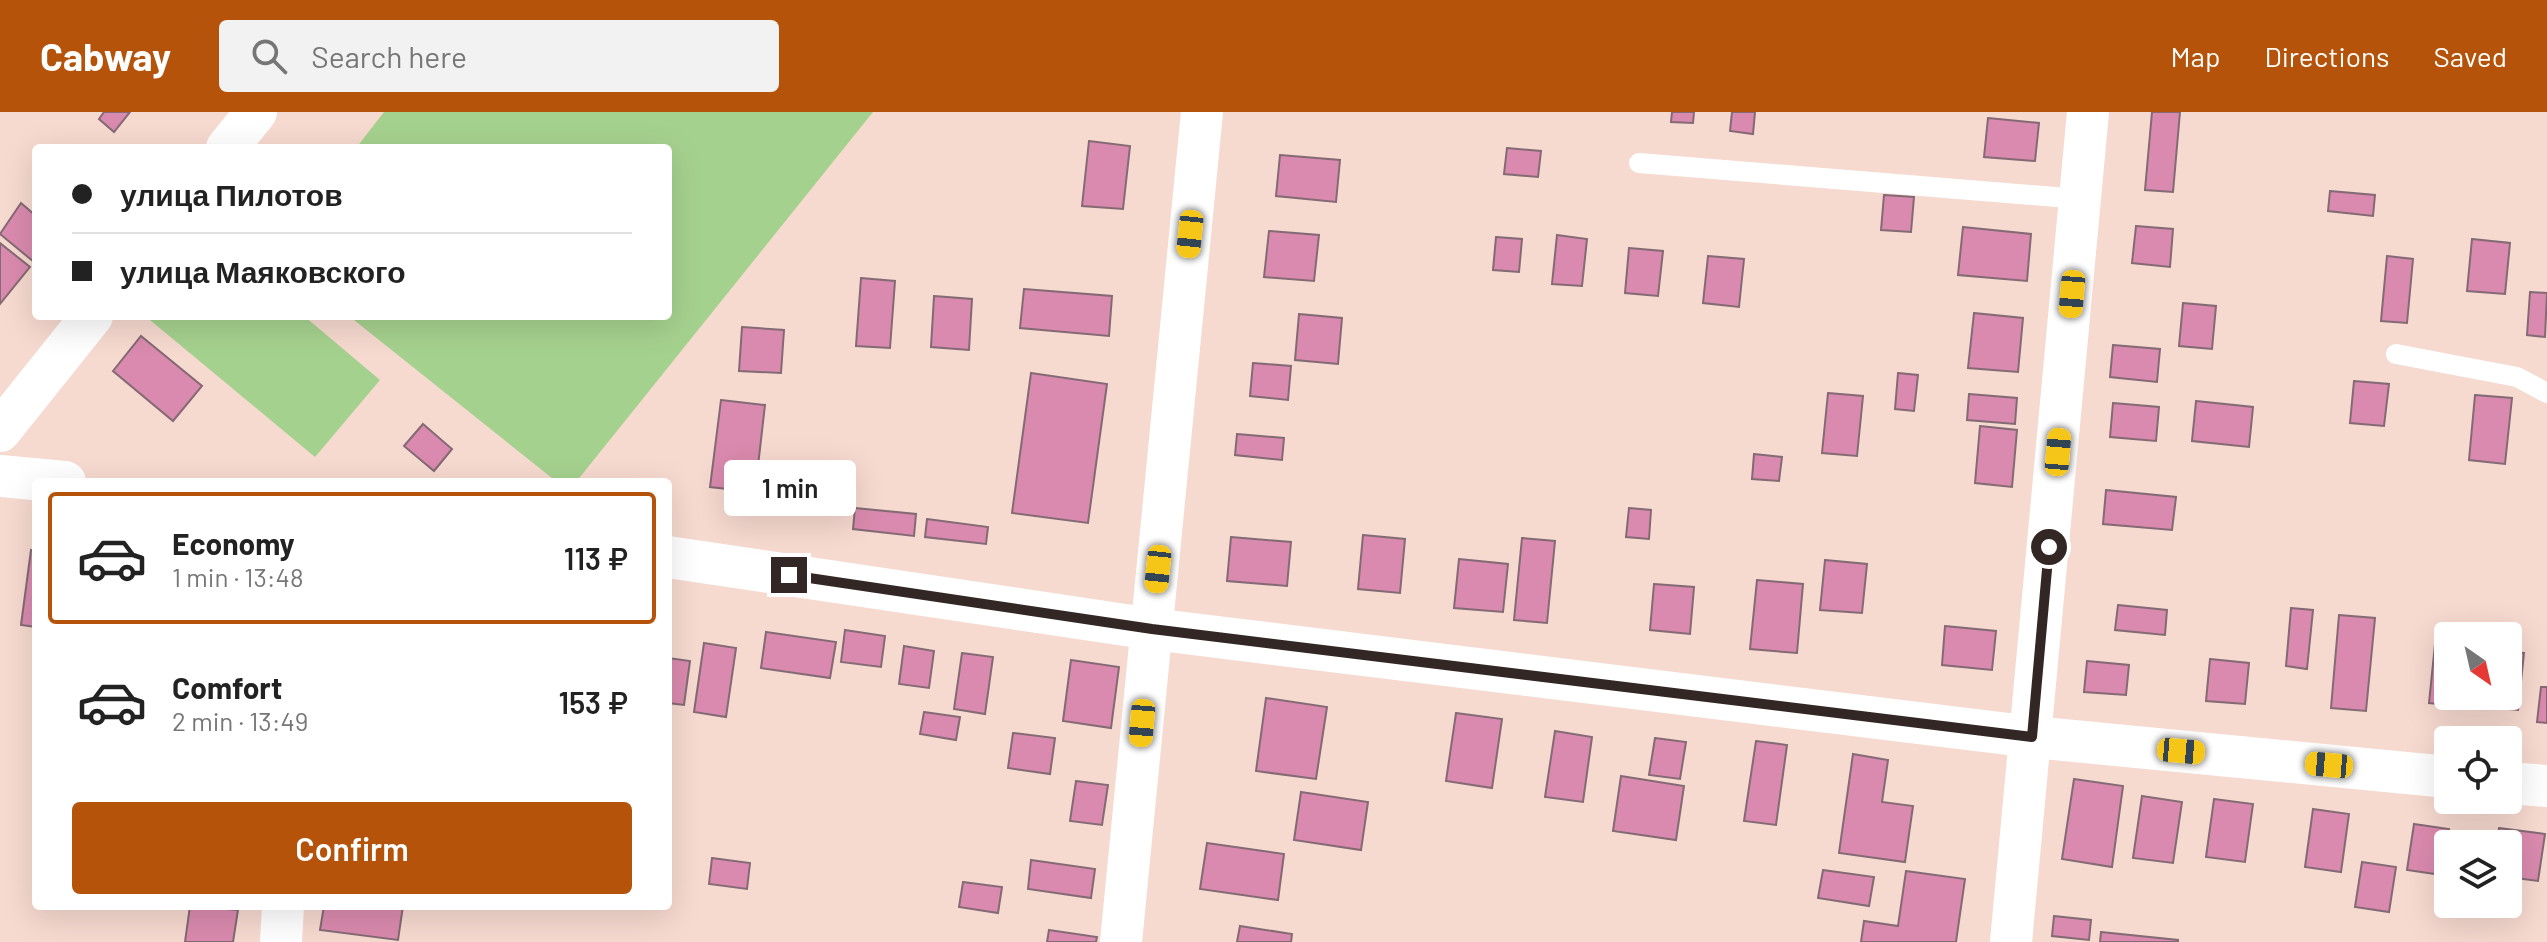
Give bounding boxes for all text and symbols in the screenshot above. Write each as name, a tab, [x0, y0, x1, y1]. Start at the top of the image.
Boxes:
search box	[219, 20, 779, 92]
text: Cabway	[40, 33, 171, 79]
icon: search	[247, 34, 291, 78]
text: Search here	[311, 38, 467, 74]
text: Map	[2171, 39, 2220, 73]
text: Directions	[2264, 39, 2390, 73]
text: Saved	[2434, 39, 2507, 73]
text: улица Пилотов	[120, 176, 343, 212]
car	[1176, 209, 1204, 259]
text: улица Маяковского	[120, 253, 406, 289]
car	[2058, 269, 2086, 319]
car	[2044, 427, 2072, 477]
callout: 1 min	[723, 459, 855, 515]
text: 1 min	[762, 472, 818, 503]
icon: car	[76, 522, 148, 594]
text: Economy	[172, 525, 295, 561]
route start	[2031, 529, 2067, 565]
text: 113 ₽	[564, 540, 628, 576]
car	[1144, 544, 1172, 594]
route end	[771, 557, 807, 593]
text: 1 min · 13:48	[172, 561, 303, 592]
north arrow	[2434, 622, 2522, 710]
map controls	[2434, 622, 2522, 918]
icon: car	[76, 666, 148, 738]
text: Comfort	[172, 669, 282, 705]
text: 153 ₽	[559, 684, 628, 720]
car	[1128, 698, 1156, 748]
text: 2 min · 13:49	[172, 705, 308, 736]
button: locate	[2434, 726, 2522, 814]
car	[2156, 737, 2206, 765]
car	[2304, 751, 2354, 779]
button: Confirm	[72, 802, 632, 894]
button: layers	[2434, 830, 2522, 918]

